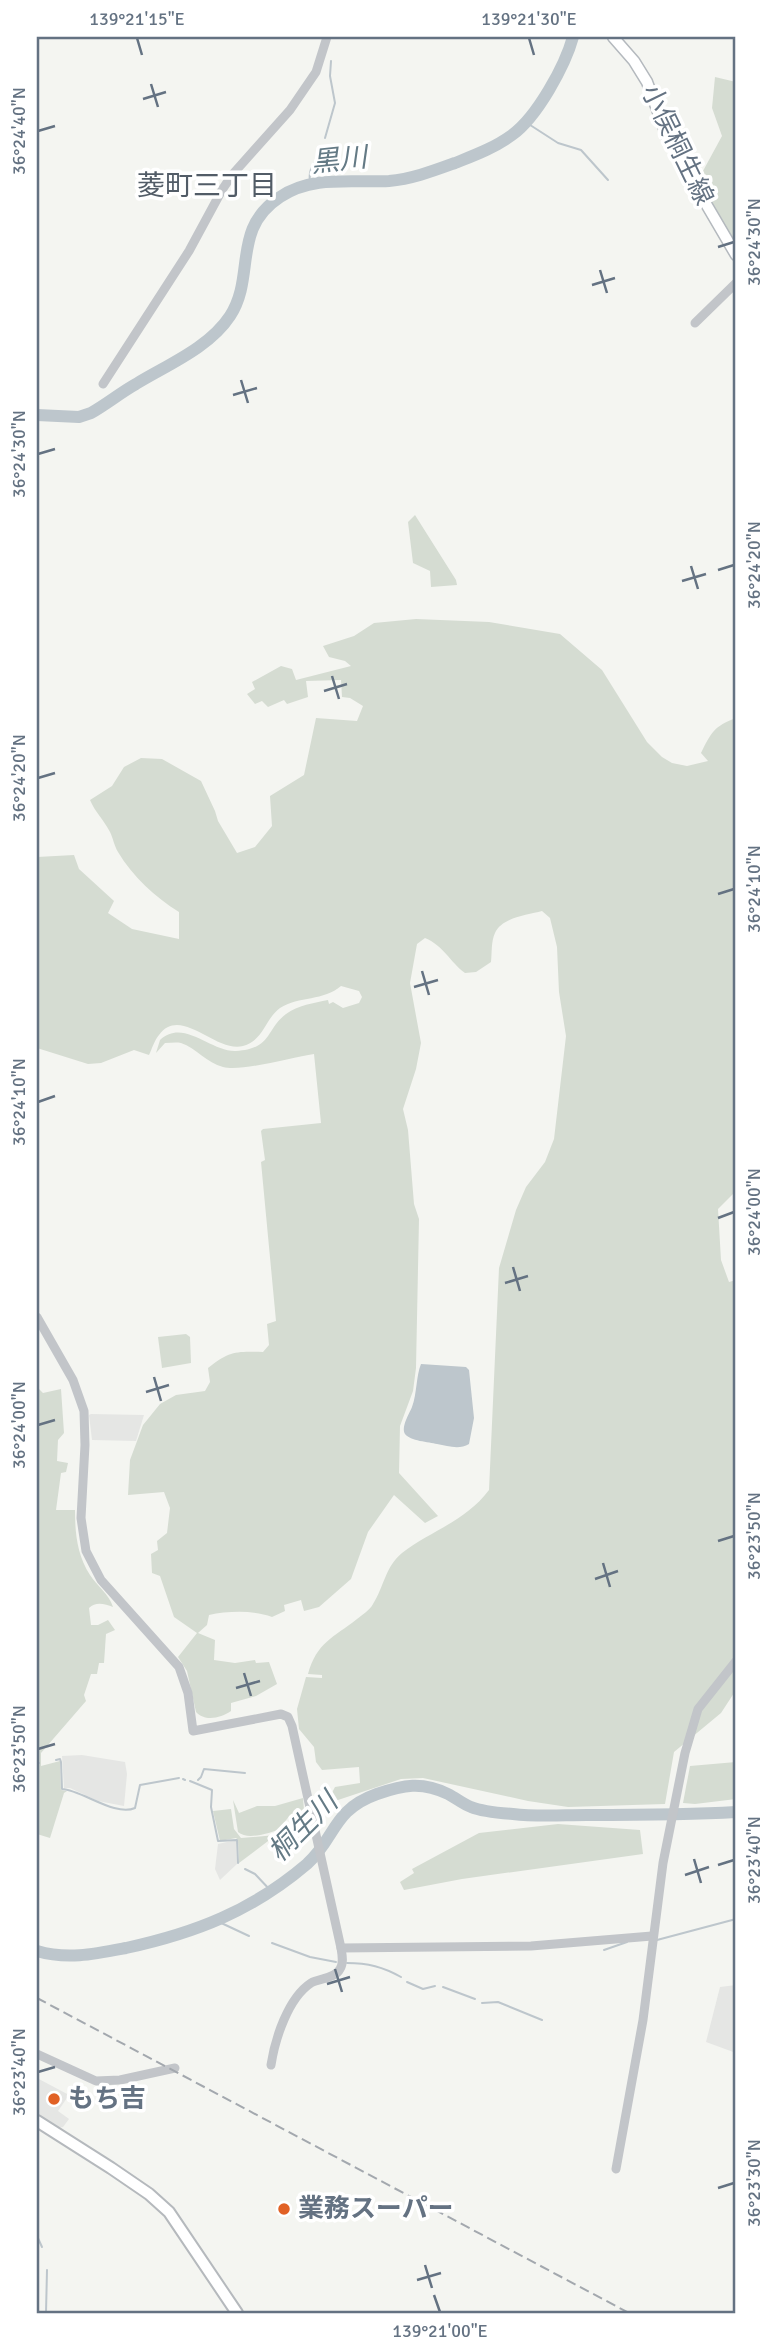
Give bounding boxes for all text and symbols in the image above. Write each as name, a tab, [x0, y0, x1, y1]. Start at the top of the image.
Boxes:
text: 139°21'15"E	[89, 8, 185, 30]
text: 139°21'30"E	[481, 8, 577, 30]
street label: 小俣桐生線	[634, 80, 720, 210]
text: 36°24'40"N	[8, 87, 30, 175]
water label: 黒川	[309, 140, 372, 180]
district label: 菱町三丁目	[137, 169, 277, 203]
text: 36°24'30"N	[743, 198, 765, 286]
text: 36°24'30"N	[8, 410, 30, 498]
text: 36°24'20"N	[743, 521, 765, 609]
text: 36°24'20"N	[8, 734, 30, 822]
text: 36°24'10"N	[743, 845, 765, 933]
text: 36°24'10"N	[8, 1058, 30, 1146]
text: 36°24'00"N	[743, 1168, 765, 1256]
text: 36°24'00"N	[8, 1381, 30, 1469]
text: 36°23'50"N	[743, 1492, 765, 1580]
text: 36°23'50"N	[8, 1705, 30, 1793]
water label: 桐生川	[261, 1783, 347, 1869]
text: 36°23'40"N	[743, 1816, 765, 1904]
text: 36°23'40"N	[8, 2028, 30, 2116]
place label: もち吉	[68, 2083, 146, 2115]
marker: もち吉	[46, 2091, 62, 2107]
text: 36°23'30"N	[743, 2139, 765, 2227]
place label: 業務スーパー	[298, 2193, 454, 2225]
marker: 業務スーパー	[276, 2201, 292, 2217]
text: 139°21'00"E	[392, 2320, 488, 2342]

